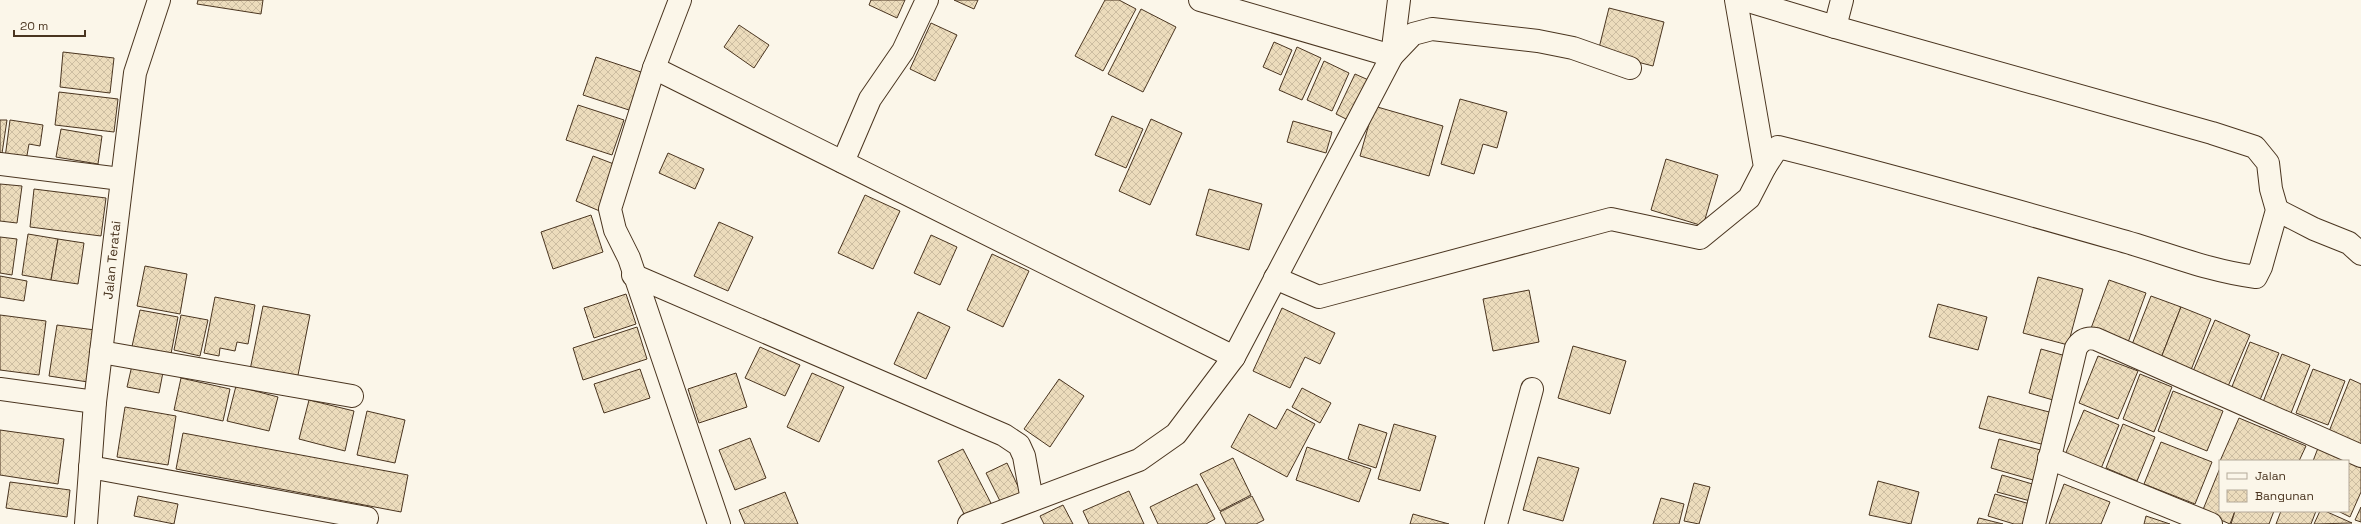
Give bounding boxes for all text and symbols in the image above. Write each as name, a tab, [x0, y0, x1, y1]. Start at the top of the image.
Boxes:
scale bar	[14, 12, 85, 38]
text: 20 m	[20, 18, 48, 34]
street label: Jalan Teratai	[99, 220, 125, 300]
legend	[2219, 460, 2349, 512]
text: Jalan	[2255, 468, 2286, 484]
text: Bangunan	[2255, 488, 2314, 504]

